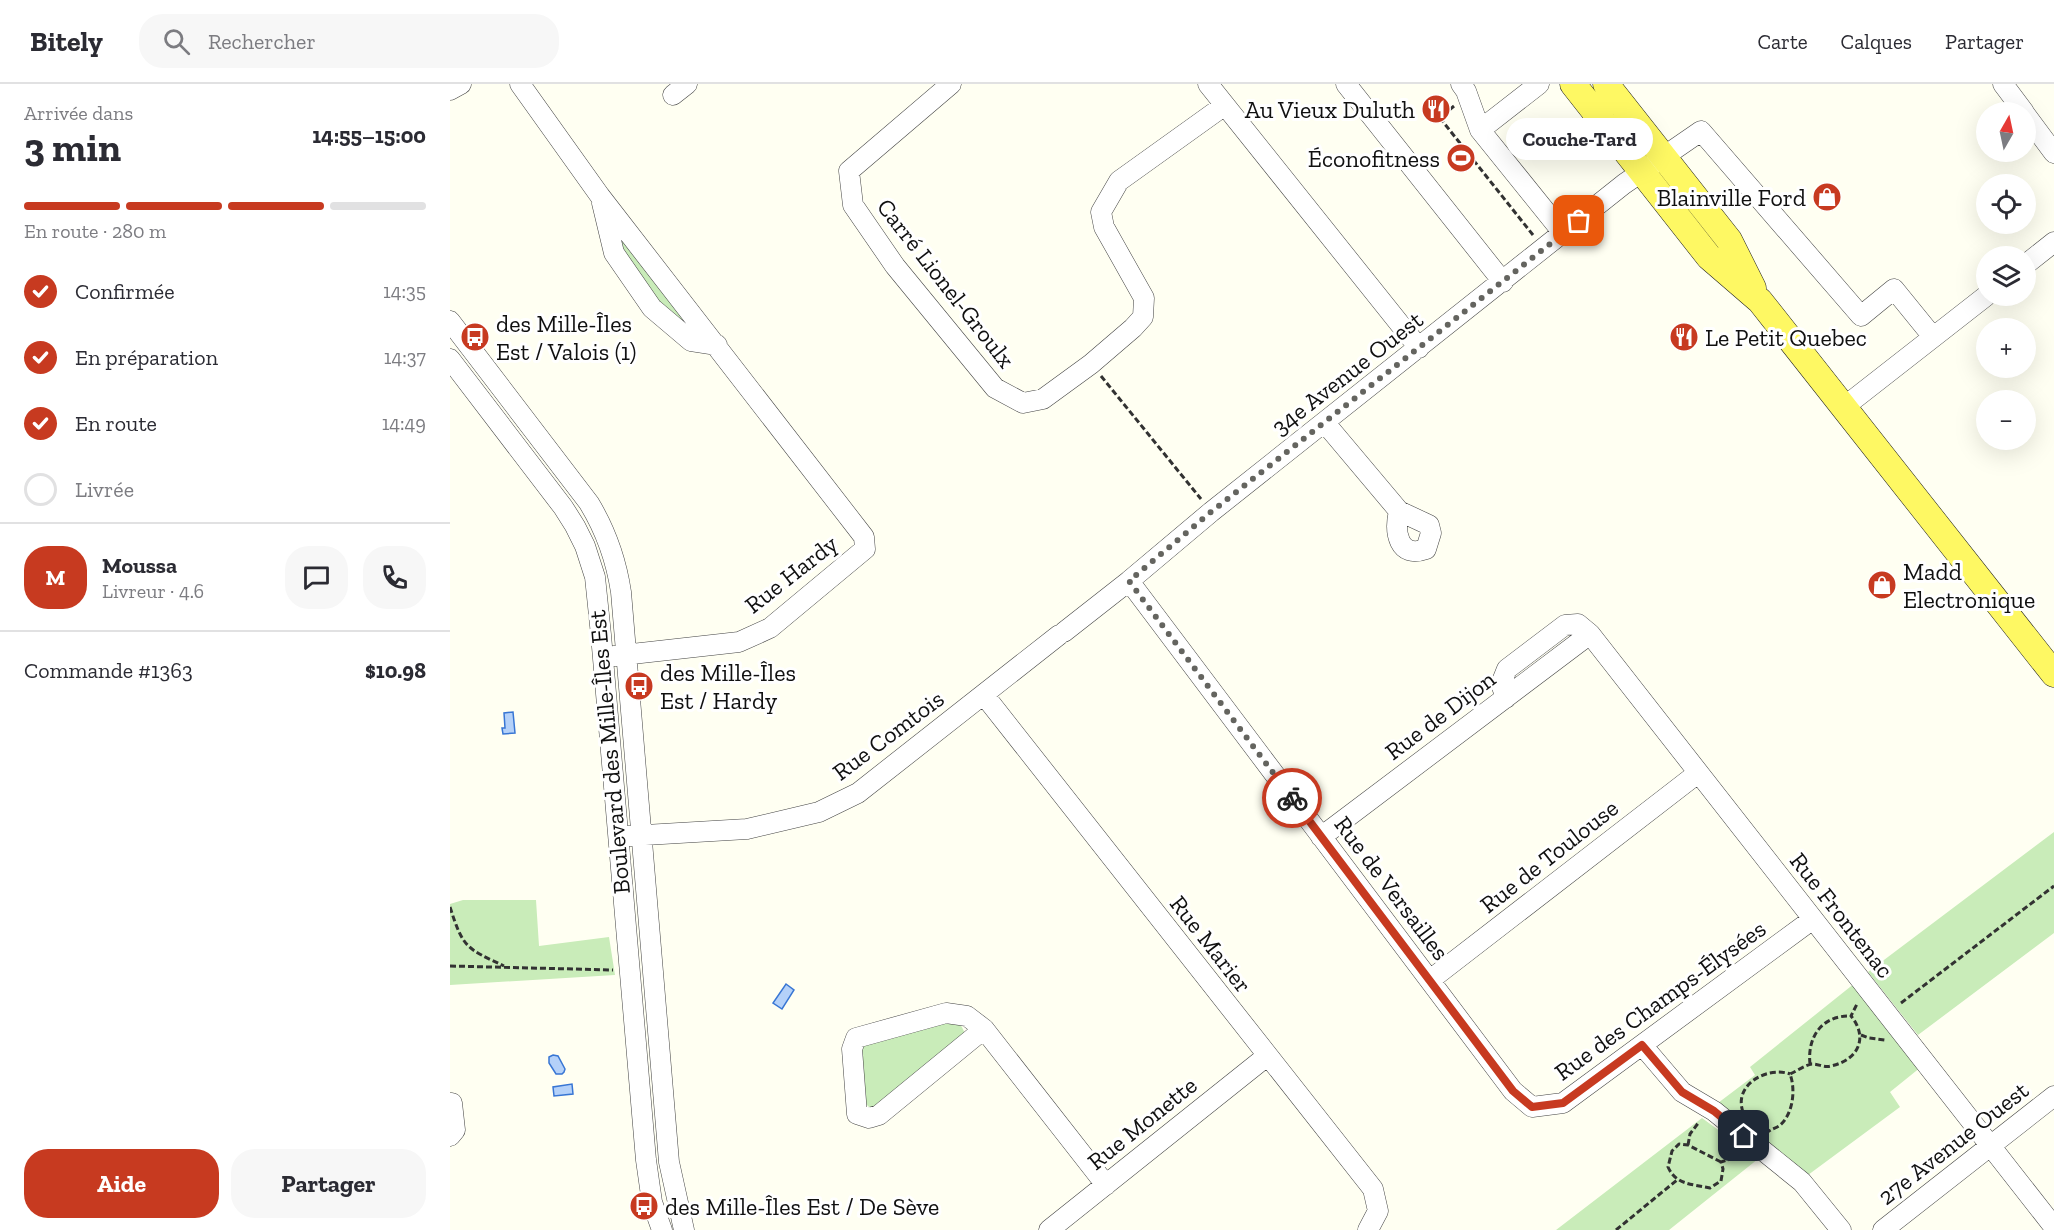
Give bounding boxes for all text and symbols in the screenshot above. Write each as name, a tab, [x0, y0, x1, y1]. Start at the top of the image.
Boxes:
search box	[139, 14, 559, 68]
text: Bitely	[30, 25, 103, 58]
icon: search	[160, 25, 193, 58]
text: Rechercher	[208, 28, 316, 55]
text: Carte	[1757, 29, 1808, 54]
text: Calques	[1841, 29, 1912, 54]
text: Partager	[1945, 29, 2024, 54]
restaurant icon: Au Vieux Duluth	[1420, 93, 1452, 125]
place label: Au Vieux Duluth	[1245, 95, 1416, 124]
text: Arrivée dans	[24, 101, 133, 125]
north arrow	[1976, 102, 2036, 162]
map controls	[1976, 102, 2036, 450]
callout: Couche-Tard	[1506, 119, 1652, 161]
text: 14:55–15:00	[312, 122, 426, 149]
text: 3 min	[24, 124, 121, 171]
text: Couche-Tard	[1522, 127, 1637, 151]
sports icon: Éconofitness	[1445, 142, 1477, 174]
place label: Éconofitness	[1308, 144, 1440, 173]
button: locate	[1976, 174, 2036, 234]
shop icon: Blainville Ford	[1811, 181, 1843, 213]
place label: Blainville Ford	[1657, 183, 1806, 212]
street label: Carré Lionel-Groulx	[871, 193, 1021, 373]
pin	[1553, 195, 1604, 246]
icon: bag	[1562, 204, 1595, 237]
text: En route · 280 m	[24, 219, 166, 243]
button: layers	[1976, 246, 2036, 306]
icon: check	[24, 275, 57, 308]
text: Confirmée	[75, 278, 175, 305]
text: 14:35	[383, 279, 426, 303]
street label: 34e Avenue Ouest	[1266, 305, 1428, 441]
place label: des Mille-Îles Est / Valois (1)	[496, 309, 636, 366]
button: +	[1976, 318, 2036, 378]
bus stop icon: des Mille-Îles Est / Valois (1)	[459, 321, 491, 353]
restaurant icon: Le Petit Quebec	[1668, 321, 1700, 353]
place label: Le Petit Quebec	[1705, 323, 1867, 352]
icon: check	[24, 341, 57, 374]
text: En préparation	[75, 344, 218, 371]
text: 14:37	[384, 345, 426, 369]
button: −	[1976, 390, 2036, 450]
icon: check	[24, 407, 57, 440]
text: En route	[75, 410, 157, 437]
text: 14:49	[382, 411, 426, 435]
text: Livrée	[75, 476, 134, 503]
street label: Rue Hardy	[739, 528, 844, 619]
button: chat	[285, 546, 348, 609]
button: phone	[363, 546, 426, 609]
text: Moussa	[102, 552, 177, 579]
place label: Madd Electronique	[1903, 557, 2035, 614]
text: M	[46, 564, 65, 591]
shop icon: Madd Electronique	[1866, 569, 1898, 601]
text: Livreur · 4.6	[102, 579, 204, 603]
street label: Boulevard des Mille-Îles Est	[582, 609, 636, 895]
text: Commande #1363	[24, 657, 193, 684]
text: $10.98	[365, 657, 426, 684]
place label: des Mille-Îles Est / Hardy	[660, 658, 796, 715]
street label: Rue de Dijon	[1379, 664, 1501, 766]
bus stop icon: des Mille-Îles Est / Hardy	[623, 670, 655, 702]
street label: Rue Comtois	[827, 684, 949, 786]
courier	[1262, 768, 1322, 828]
icon: bike	[1276, 782, 1309, 815]
street label: Rue de Toulouse	[1474, 793, 1624, 919]
street label: Rue de Versailles	[1328, 810, 1456, 966]
street label: Rue Frontenac	[1784, 847, 1900, 983]
street label: Rue Marier	[1164, 889, 1258, 999]
street label: Rue des Champs-Élysées	[1549, 914, 1771, 1086]
street label: Rue Monette	[1082, 1070, 1202, 1176]
street label: 27e Avenue Ouest	[1872, 1075, 2034, 1211]
pin	[1718, 1110, 1769, 1161]
icon: home	[1727, 1119, 1760, 1152]
button: Aide	[24, 1149, 219, 1218]
button: Partager	[231, 1149, 426, 1218]
bus stop icon: des Mille-Îles Est / De Sève	[628, 1190, 660, 1222]
place label: des Mille-Îles Est / De Sève	[665, 1192, 939, 1221]

